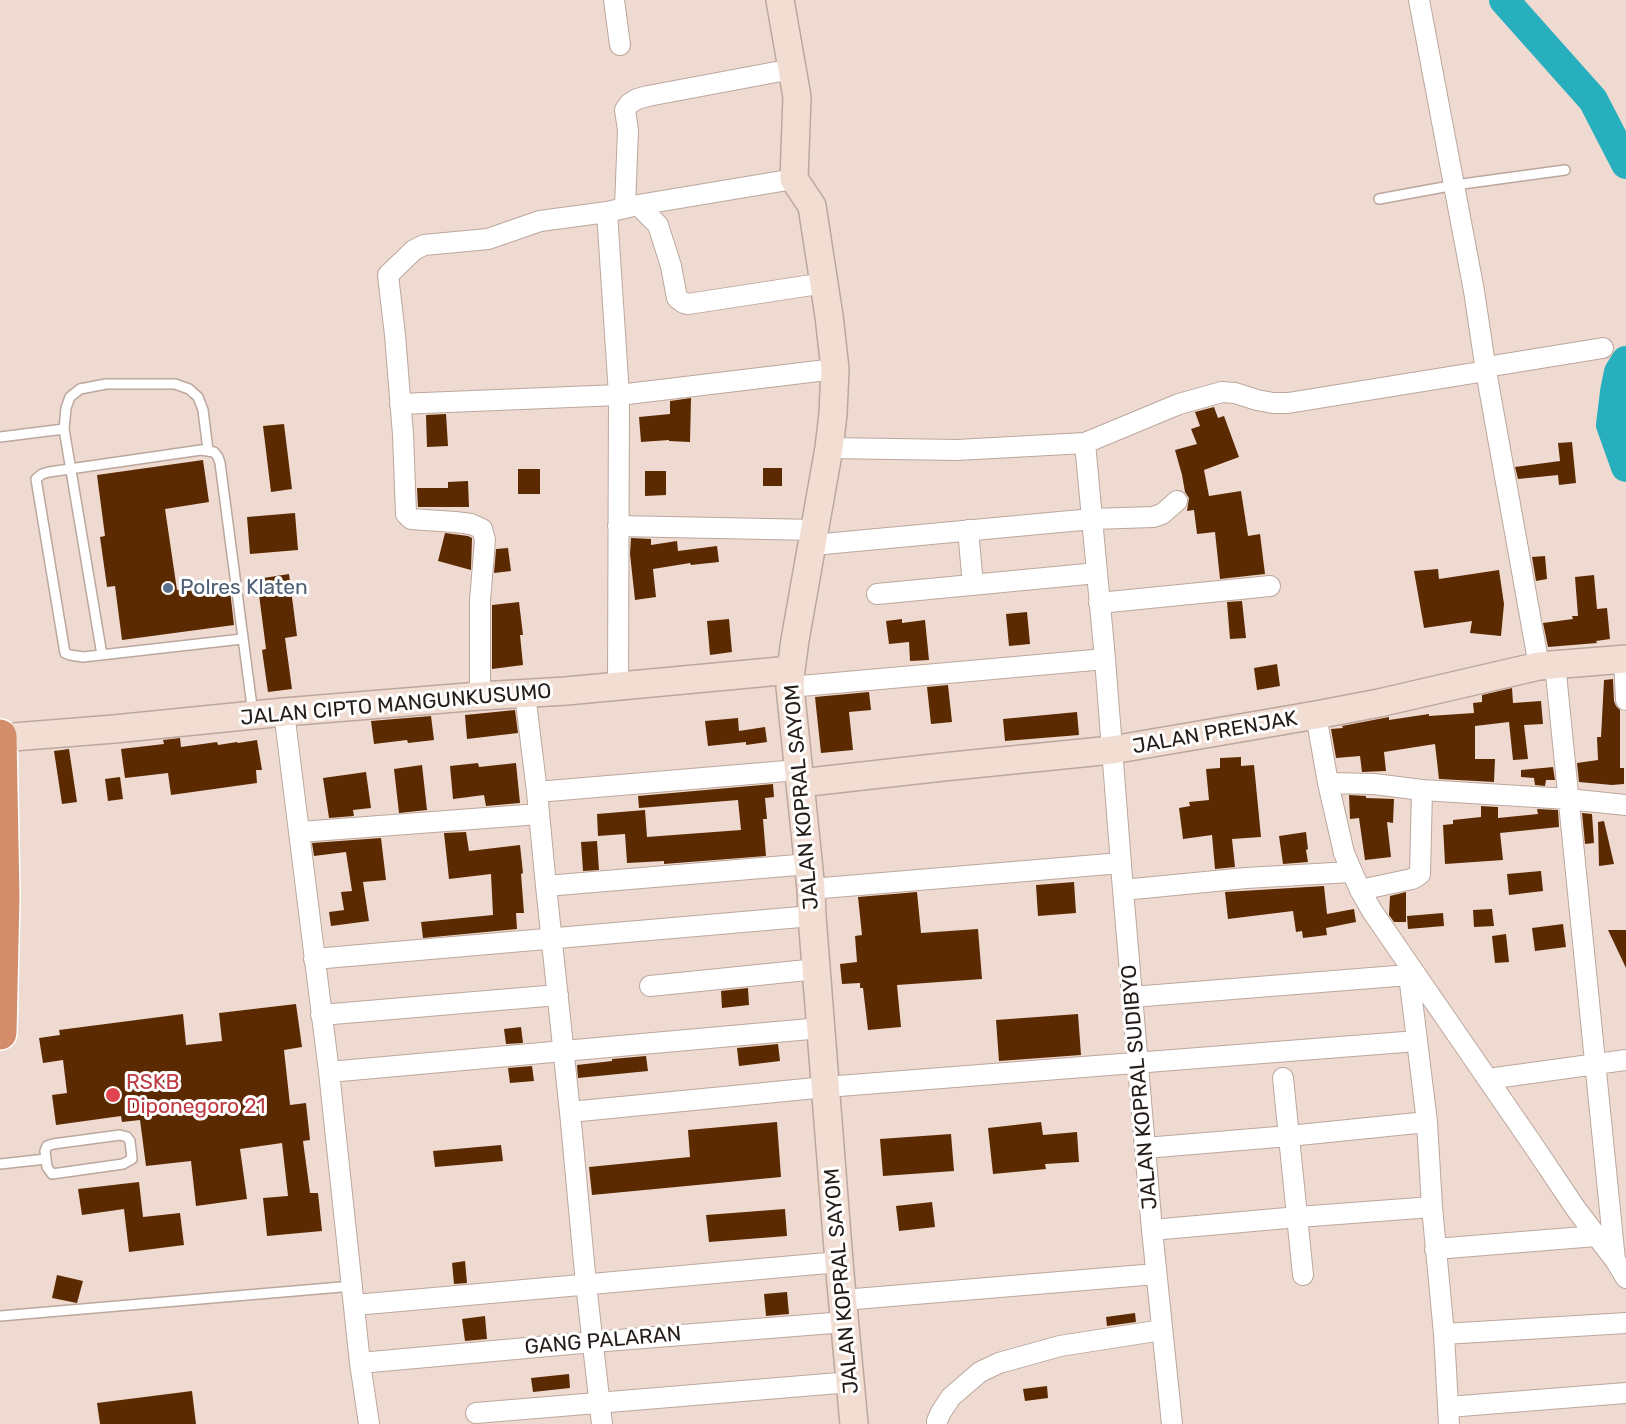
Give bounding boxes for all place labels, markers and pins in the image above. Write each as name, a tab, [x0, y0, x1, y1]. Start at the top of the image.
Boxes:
place label: Polres Klaten	[180, 575, 308, 601]
marker: Polres Klaten	[161, 581, 175, 595]
place label: RSKB Diponegoro 21	[126, 1070, 265, 1120]
marker: RSKB Diponegoro 21	[104, 1086, 122, 1104]

